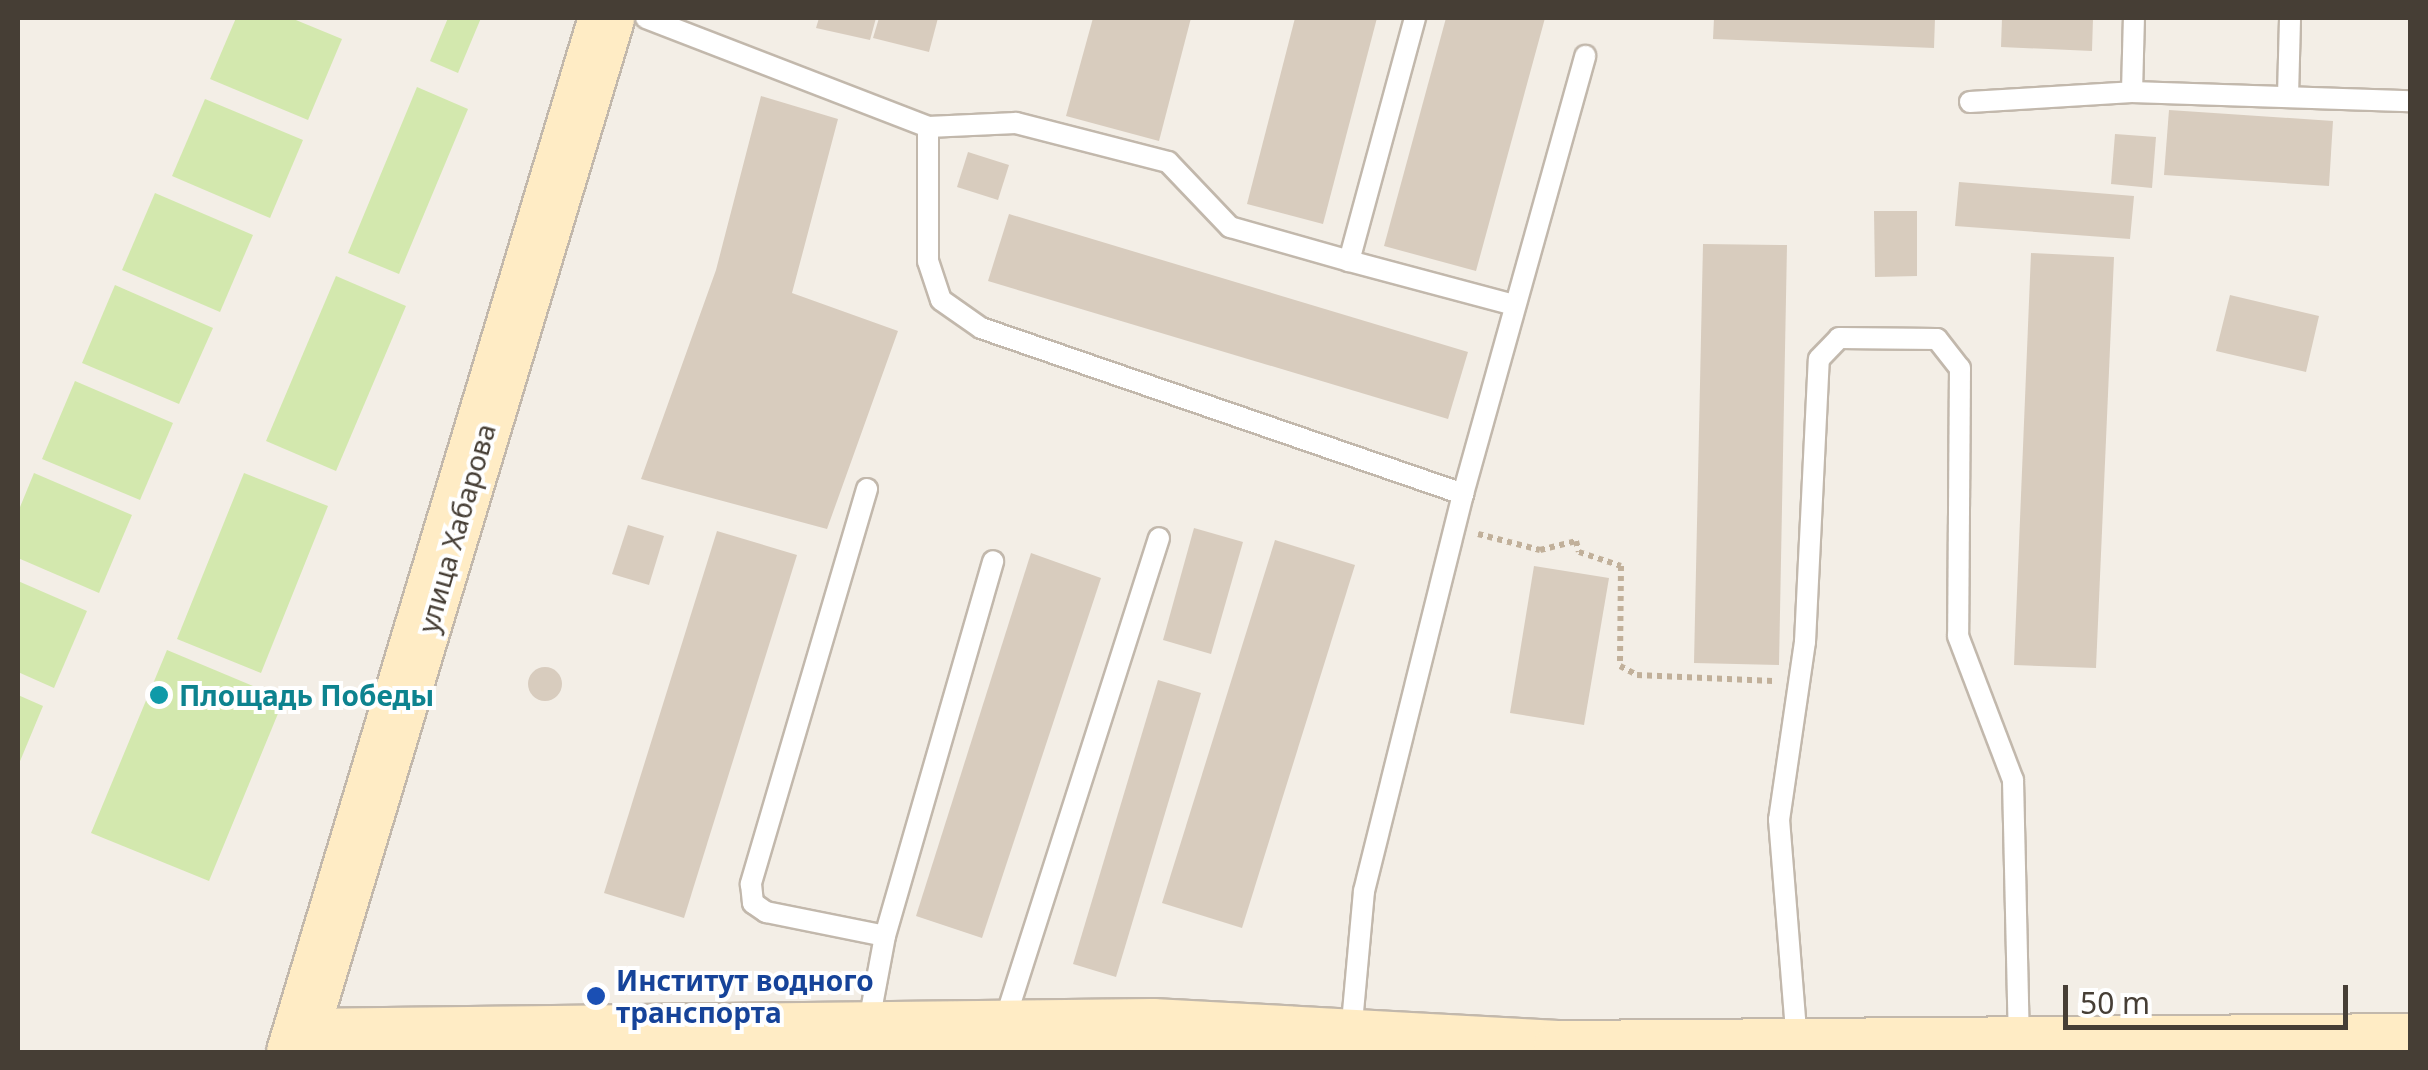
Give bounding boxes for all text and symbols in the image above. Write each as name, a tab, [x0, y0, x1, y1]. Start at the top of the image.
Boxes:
street label: улица Хабарова	[410, 420, 502, 636]
place label: Площадь Победы	[179, 678, 434, 712]
marker: Площадь Победы	[148, 684, 170, 706]
place label: Институт водного транспорта	[616, 963, 874, 1029]
scale bar	[2068, 965, 2353, 1027]
text: 50 m	[2080, 982, 2150, 1023]
marker: Институт водного транспорта	[585, 985, 607, 1007]

